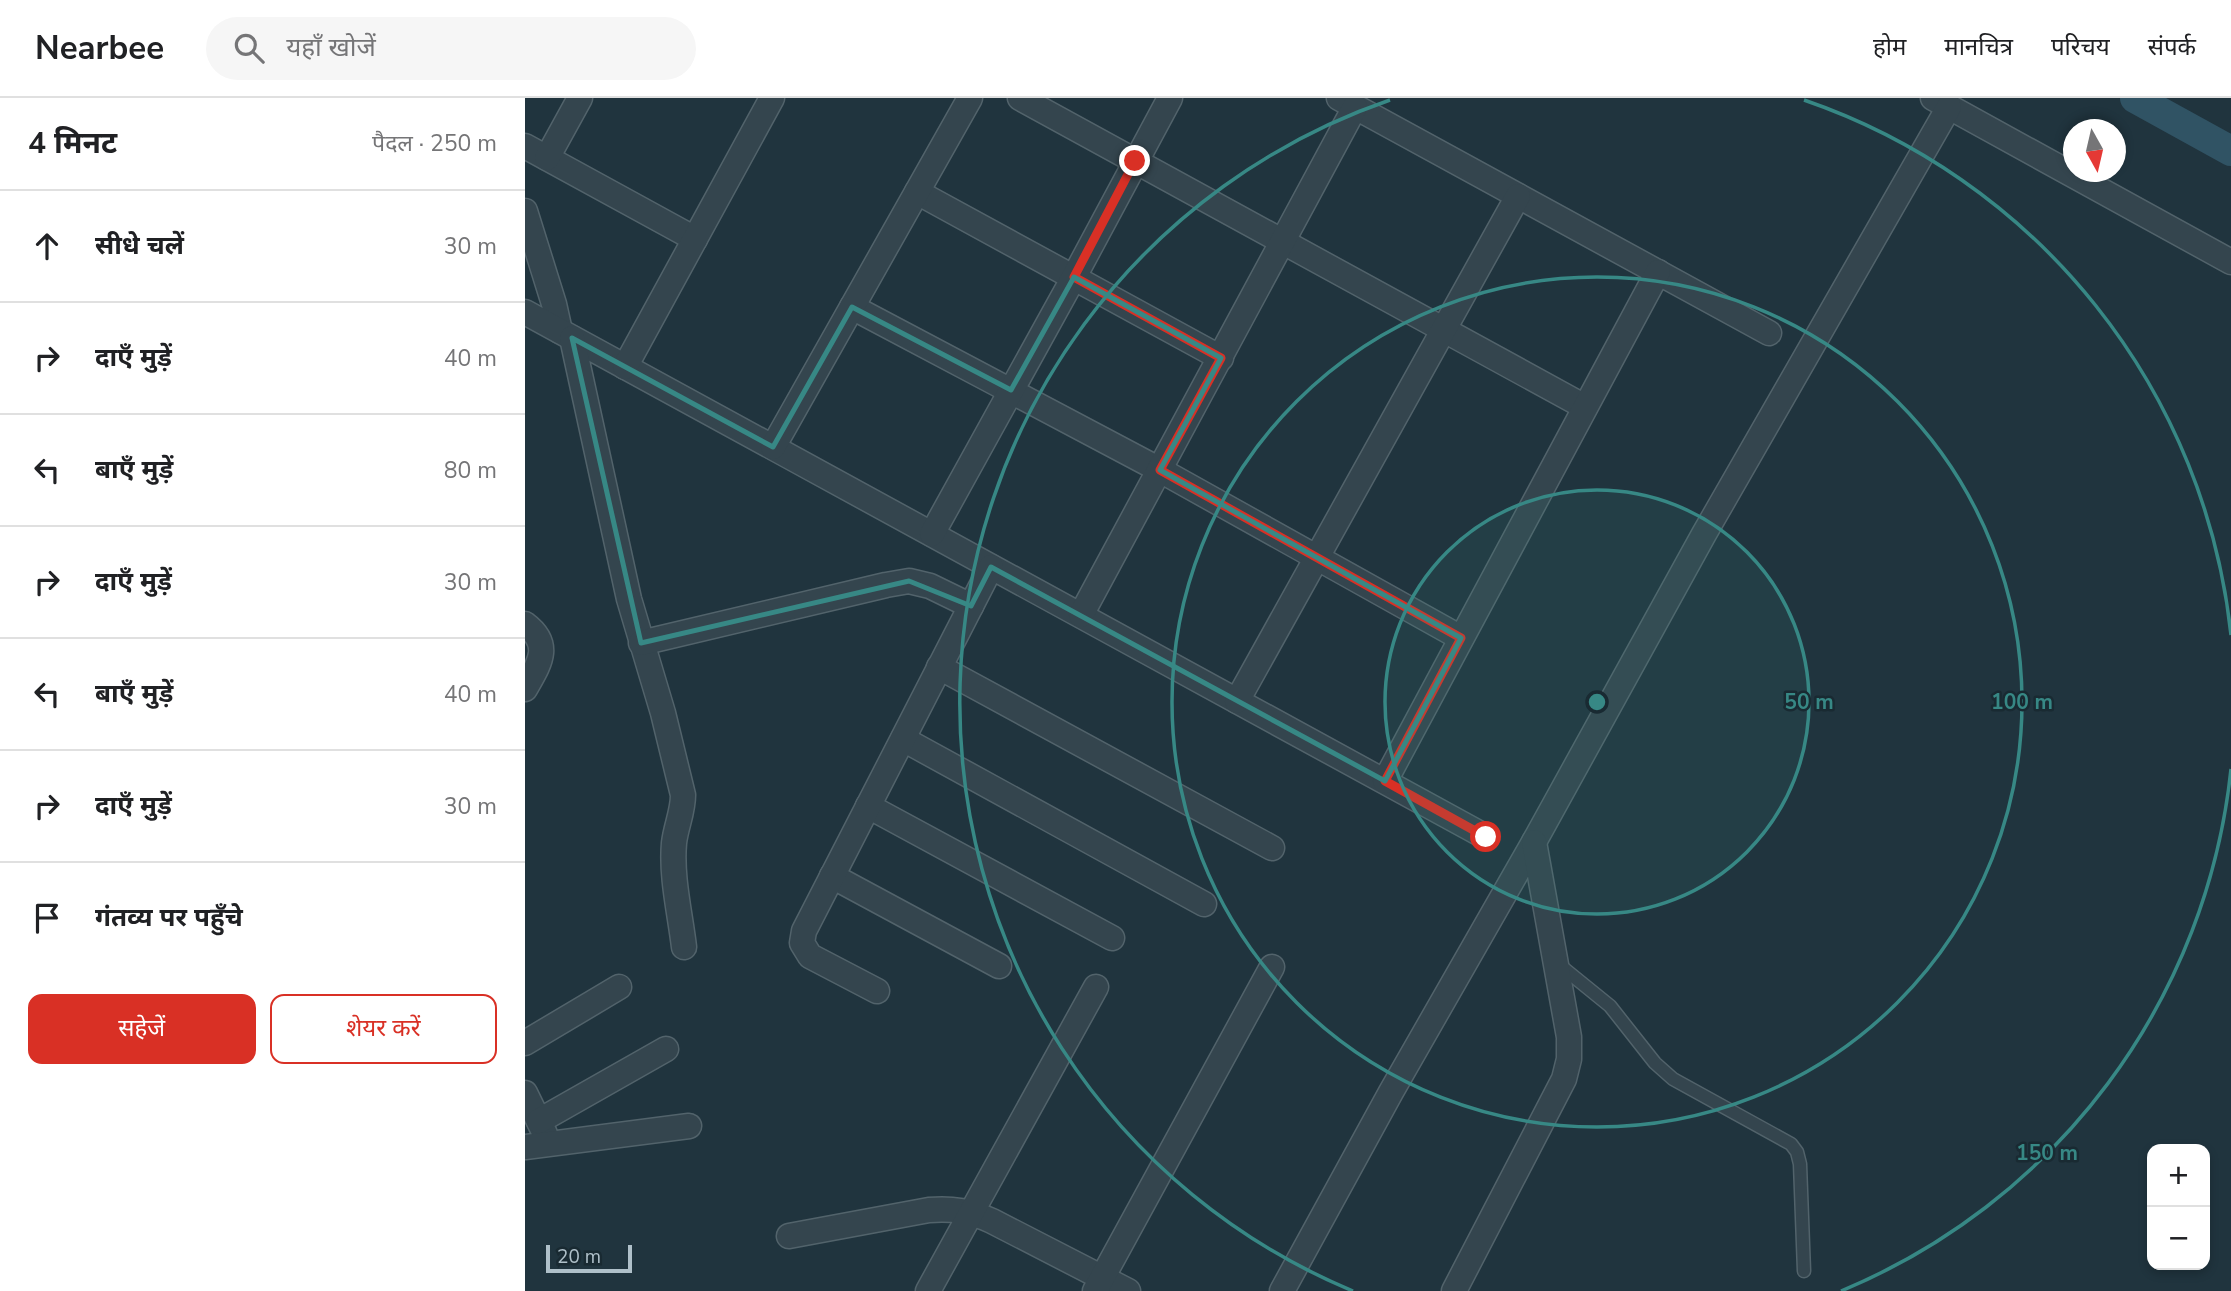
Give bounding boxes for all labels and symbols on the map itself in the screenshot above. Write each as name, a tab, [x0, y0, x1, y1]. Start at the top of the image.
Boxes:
north arrow	[2063, 119, 2126, 182]
route end	[1119, 145, 1150, 176]
text: 50 m	[1784, 688, 1834, 716]
text: 100 m	[1991, 688, 2053, 716]
centre of rings	[1585, 690, 1609, 714]
route start	[1470, 821, 1501, 852]
text: 150 m	[2016, 1139, 2078, 1167]
scale bar	[546, 1242, 632, 1274]

